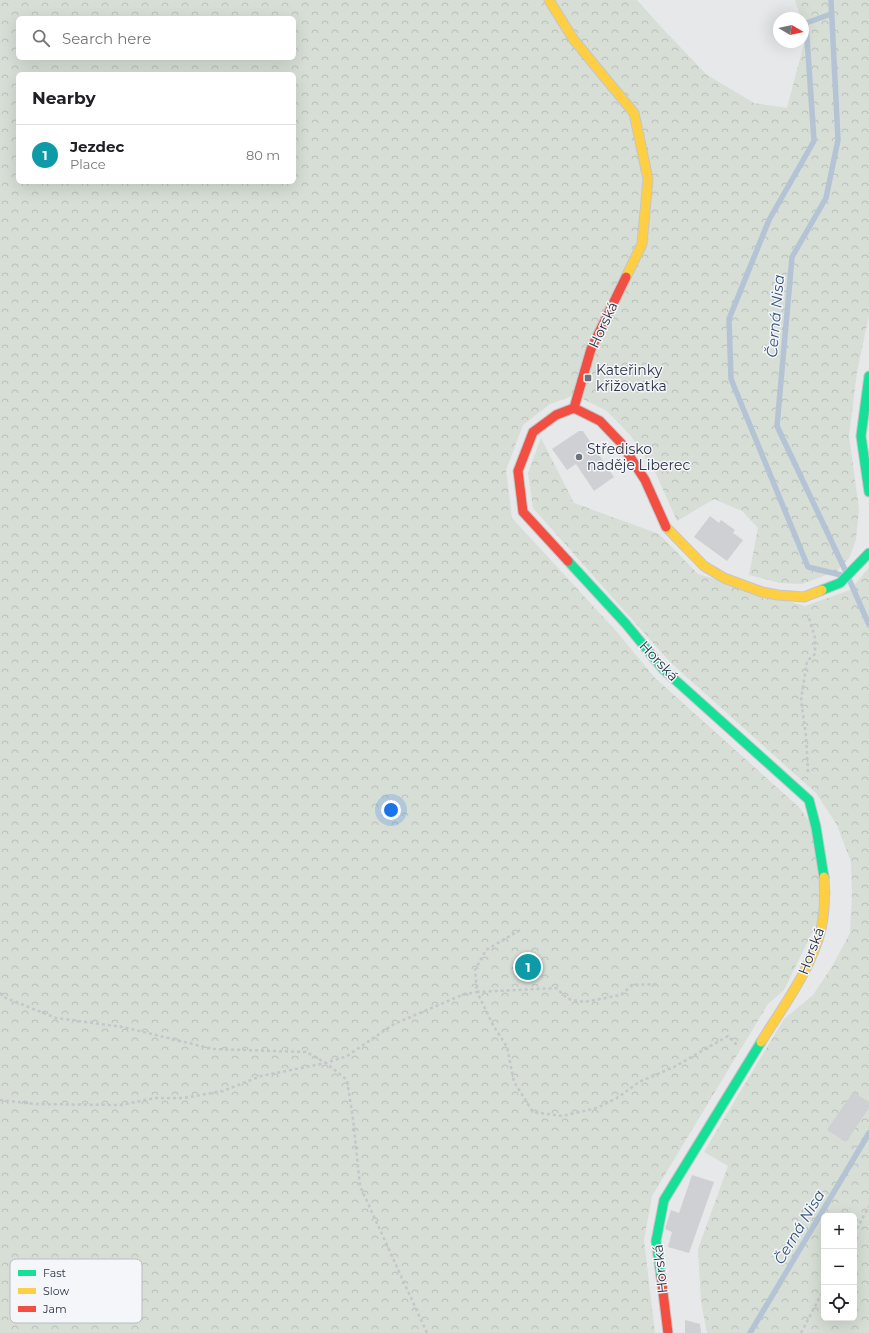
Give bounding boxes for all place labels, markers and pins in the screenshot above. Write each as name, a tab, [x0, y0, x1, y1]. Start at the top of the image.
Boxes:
place label: Kateřinky křižovatka	[596, 361, 667, 395]
marker: Kateřinky křižovatka	[583, 373, 593, 383]
place label: Středisko naděje Liberec	[587, 440, 690, 474]
marker: Středisko naděje Liberec	[574, 452, 584, 462]
pin: 1	[515, 952, 541, 982]

